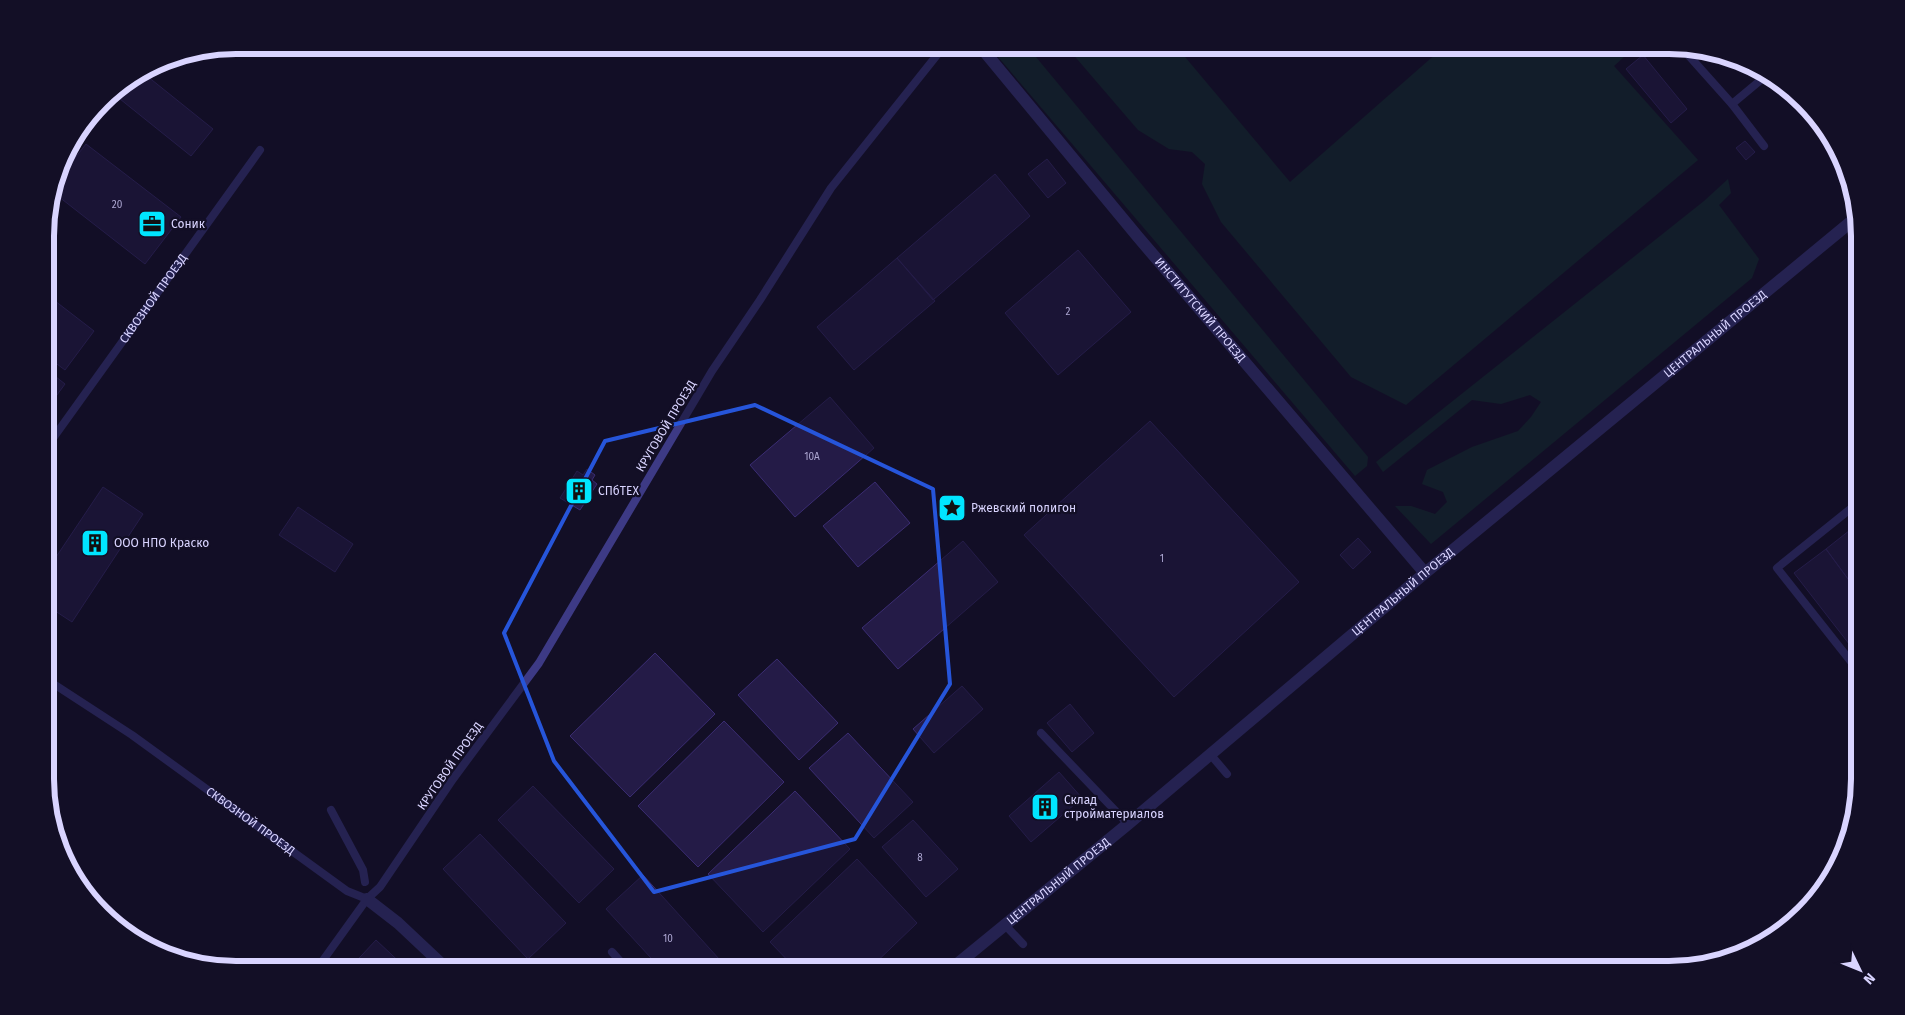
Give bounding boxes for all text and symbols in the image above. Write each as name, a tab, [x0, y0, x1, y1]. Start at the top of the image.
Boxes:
house number: 20	[112, 199, 123, 211]
office icon: Соник	[137, 209, 167, 239]
place label: Соник	[171, 217, 206, 231]
street label: СКВОЗНОЙ ПРОЕЗД	[117, 251, 190, 346]
street label: ИНСТИТУТСКИЙ ПРОЕЗД	[1152, 255, 1249, 365]
street label: ЦЕНТРАЛЬНЫЙ ПРОЕЗД	[1661, 287, 1769, 380]
house number: 2	[1066, 306, 1071, 318]
street label: КРУГОВОЙ ПРОЕЗД	[632, 377, 699, 474]
house number: 10А	[804, 451, 820, 463]
building icon: СПбТЕХ	[564, 476, 594, 506]
place label: СПбТЕХ	[598, 484, 639, 498]
place icon: Ржевский полигон	[937, 493, 967, 523]
place label: Ржевский полигон	[971, 501, 1076, 515]
building icon: ООО НПО Краско	[80, 528, 110, 558]
place label: ООО НПО Краско	[114, 536, 209, 550]
street label: ЦЕНТРАЛЬНЫЙ ПРОЕЗД	[1349, 545, 1457, 639]
house number: 1	[1160, 553, 1164, 565]
street label: КРУГОВОЙ ПРОЕЗД	[414, 719, 486, 813]
street label: СКВОЗНОЙ ПРОЕЗД	[203, 784, 298, 858]
building icon: Склад стройматериалов	[1030, 792, 1060, 822]
place label: Склад стройматериалов	[1064, 793, 1164, 821]
street label: ЦЕНТРАЛЬНЫЙ ПРОЕЗД	[1004, 835, 1113, 928]
house number: 8	[917, 852, 923, 864]
house number: 10	[663, 933, 673, 945]
north arrow	[1835, 945, 1885, 995]
text: N	[1860, 969, 1879, 988]

